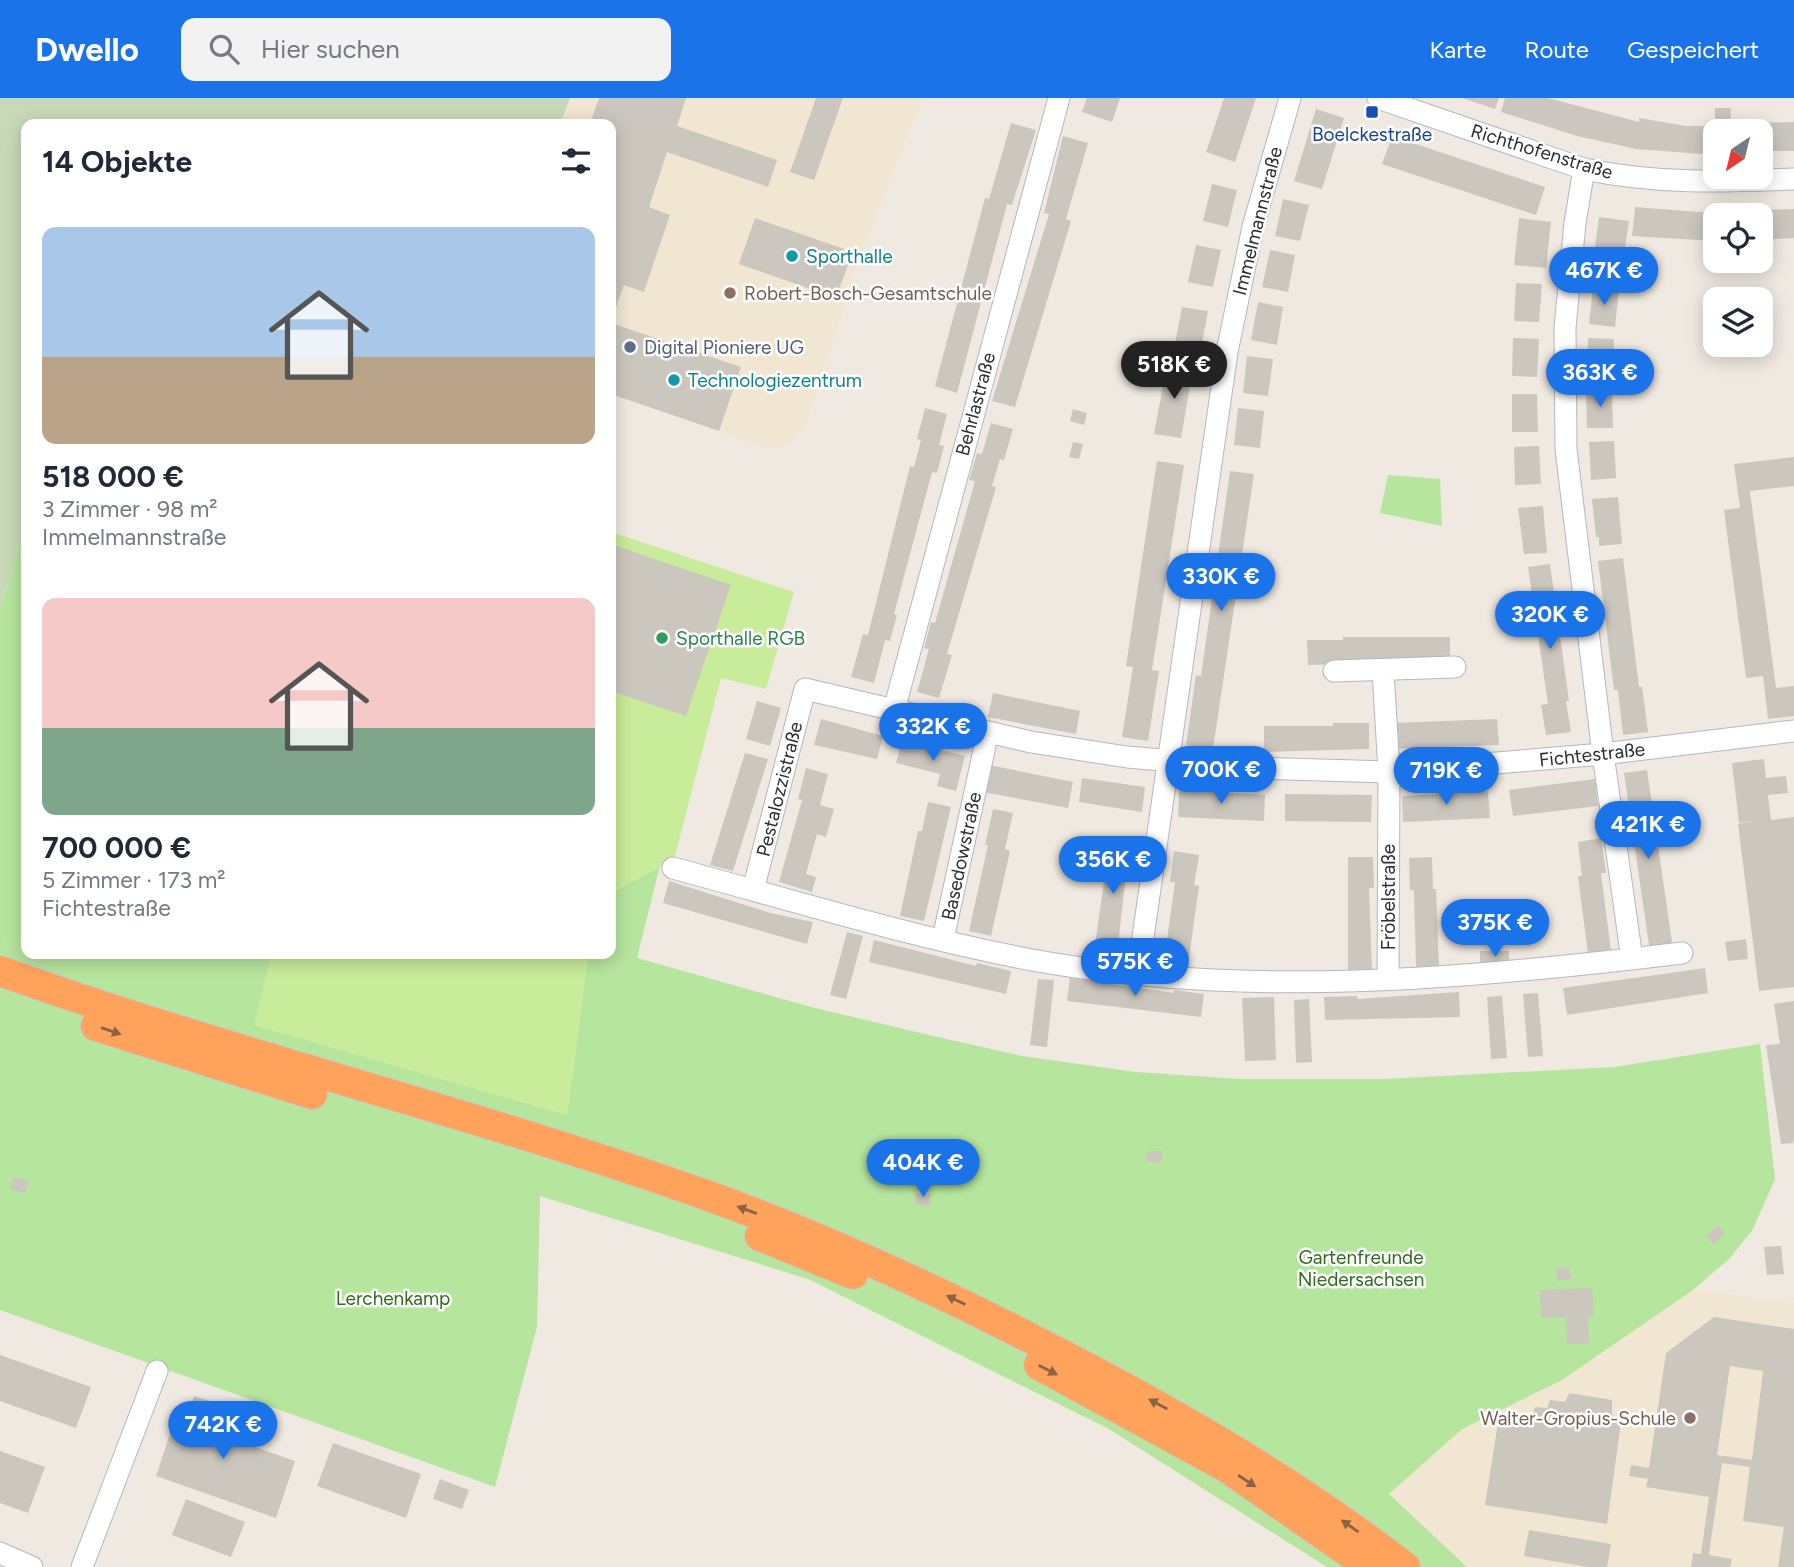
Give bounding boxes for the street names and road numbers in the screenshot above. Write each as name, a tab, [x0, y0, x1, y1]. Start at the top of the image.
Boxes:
street label: Richthofenstraße	[1468, 119, 1616, 184]
street label: Immelmannstraße	[1228, 144, 1287, 298]
street label: Behrlastraße	[951, 350, 1000, 458]
street label: Pestalozzistraße	[752, 719, 807, 859]
street label: Fichtestraße	[1538, 738, 1646, 771]
street label: Basedowstraße	[937, 790, 986, 922]
street label: Fröbelstraße	[1377, 844, 1400, 950]

